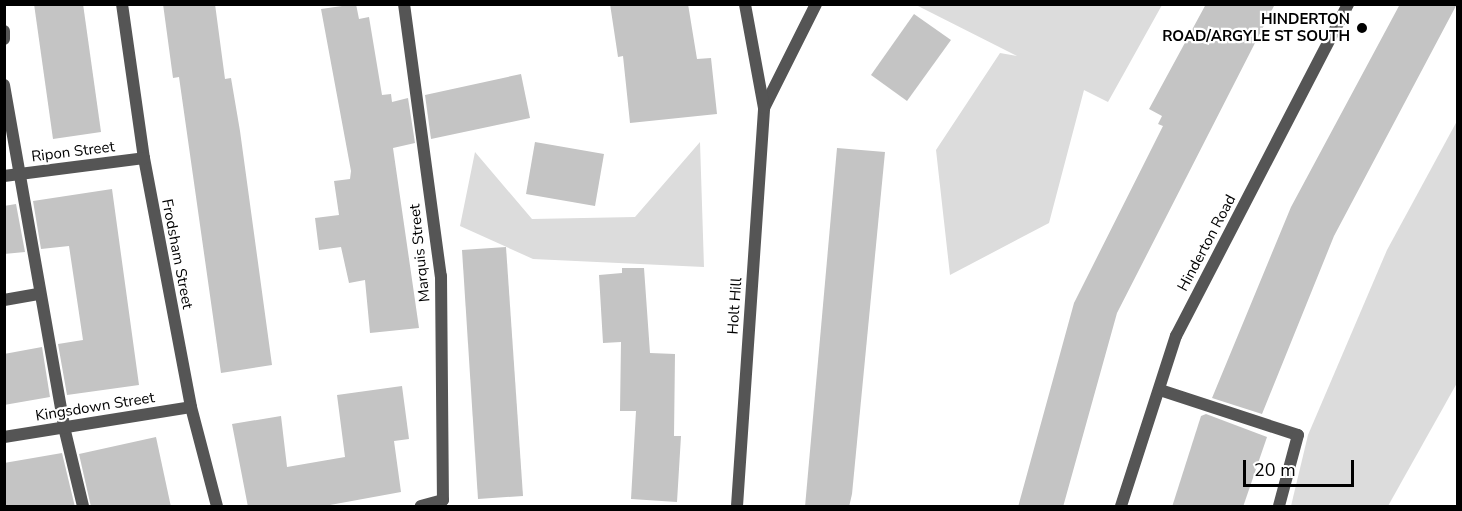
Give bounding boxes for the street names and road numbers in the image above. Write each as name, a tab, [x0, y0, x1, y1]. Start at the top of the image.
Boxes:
street label: Ripon Street	[30, 138, 116, 166]
street label: Hinderton Road	[1174, 192, 1240, 294]
street label: Frodsham Street	[158, 197, 196, 311]
street label: Marquis Street	[406, 203, 434, 303]
street label: Holt Hill	[724, 277, 746, 335]
street label: Kingsdown Street	[34, 389, 156, 425]

